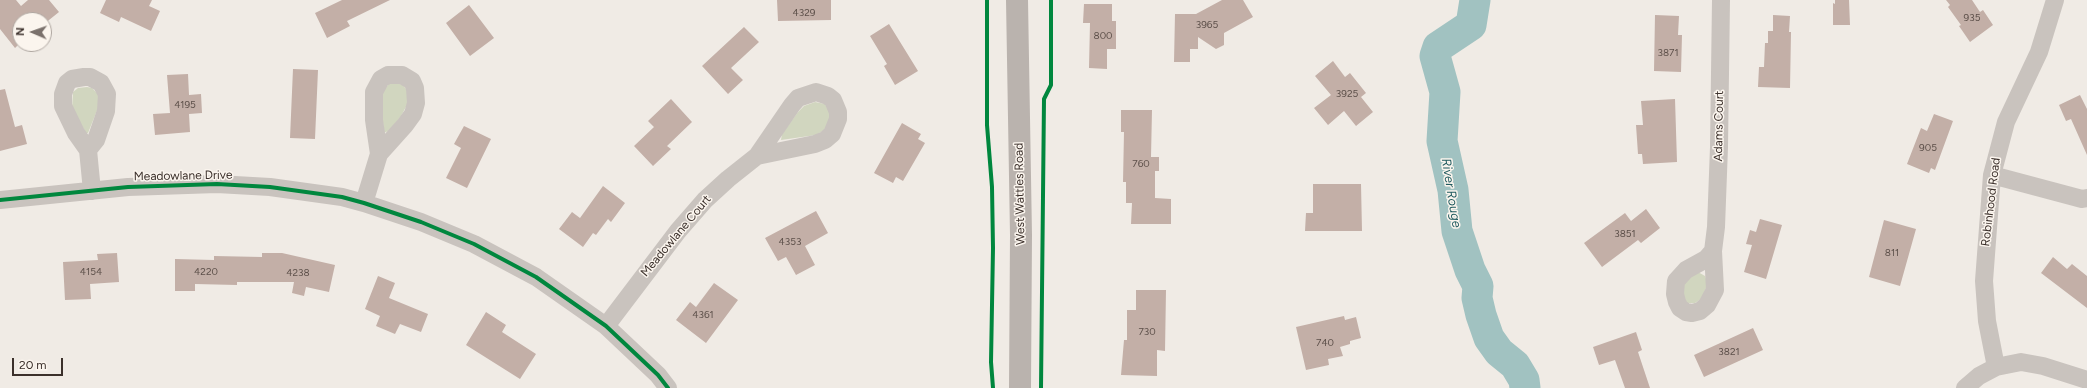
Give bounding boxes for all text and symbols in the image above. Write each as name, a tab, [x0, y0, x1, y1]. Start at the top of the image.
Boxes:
house number: 4329	[793, 7, 815, 19]
north arrow	[12, 12, 52, 52]
house number: 935	[1964, 12, 1980, 24]
house number: 3965	[1196, 19, 1218, 31]
text: N	[14, 27, 27, 36]
house number: 800	[1094, 30, 1112, 42]
house number: 3871	[1657, 47, 1679, 59]
house number: 3925	[1336, 88, 1358, 100]
street label: Adams Court	[1711, 90, 1727, 162]
house number: 4195	[174, 99, 196, 111]
house number: 905	[1919, 142, 1937, 154]
street label: West Wattles Road	[1012, 143, 1028, 245]
water label: River Rouge	[1438, 157, 1464, 229]
street label: Robinhood Road	[1978, 157, 2004, 247]
house number: 760	[1132, 158, 1150, 170]
street label: Meadowlane Drive	[133, 168, 233, 184]
street label: Meadowlane Court	[638, 192, 714, 280]
house number: 3851	[1614, 228, 1636, 240]
house number: 4353	[779, 236, 801, 248]
house number: 811	[1885, 247, 1899, 259]
house number: 4154	[80, 266, 102, 278]
house number: 4220	[194, 266, 218, 278]
house number: 4238	[286, 267, 310, 279]
house number: 4361	[692, 309, 714, 321]
house number: 730	[1138, 326, 1156, 338]
house number: 740	[1316, 337, 1334, 349]
house number: 3821	[1718, 346, 1740, 358]
scale bar	[14, 350, 65, 376]
text: 20 m	[19, 358, 47, 372]

